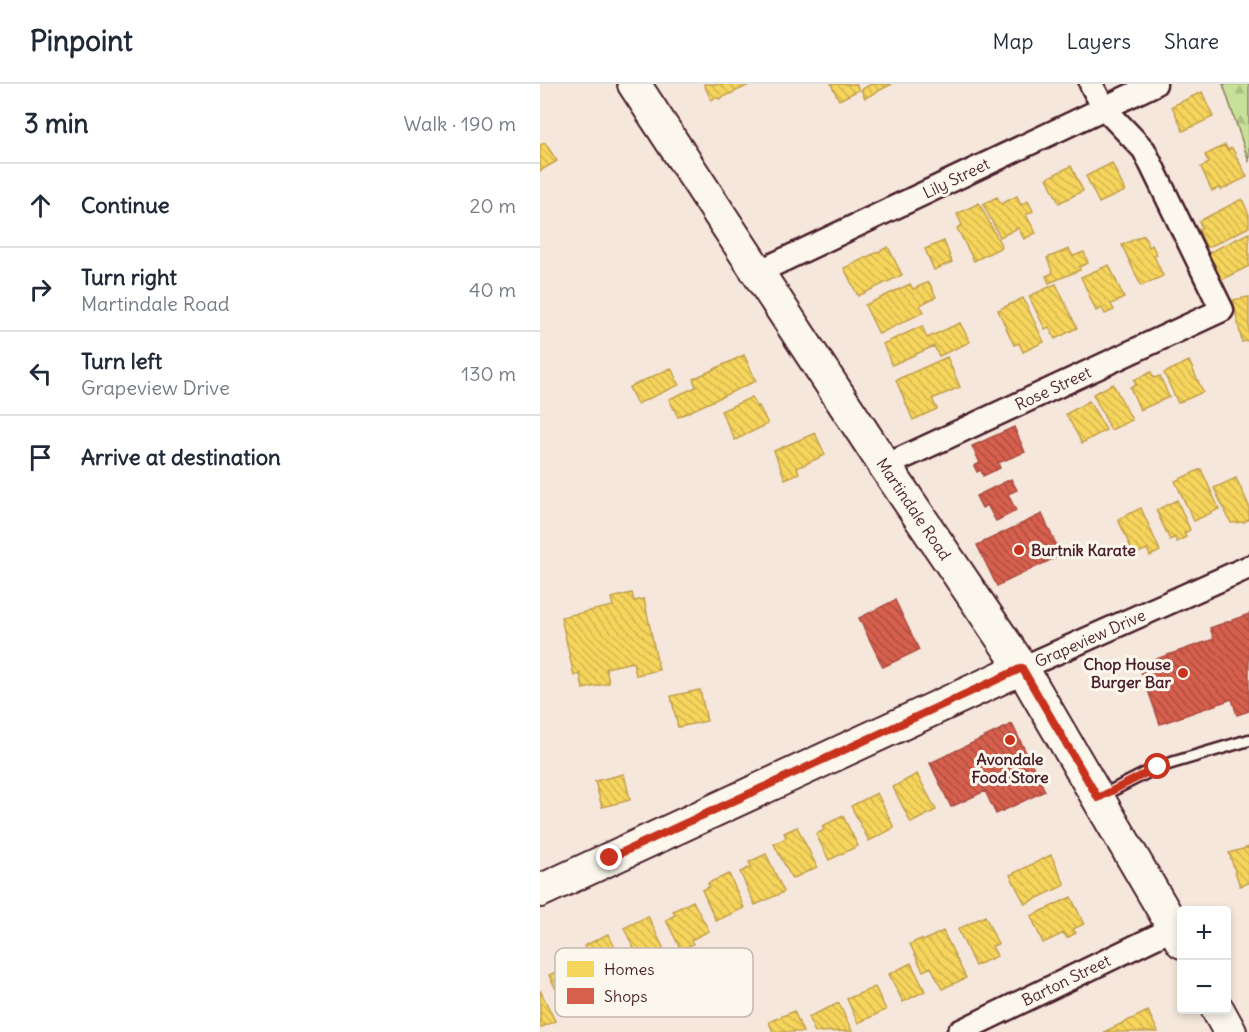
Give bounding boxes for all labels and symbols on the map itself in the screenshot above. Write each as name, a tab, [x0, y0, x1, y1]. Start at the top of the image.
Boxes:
street label: Lily Street	[919, 153, 993, 203]
street label: Rose Street	[1012, 361, 1095, 414]
street label: Martindale Road	[872, 454, 956, 564]
place label: Burtnik Karate	[1031, 540, 1136, 560]
marker: Burtnik Karate	[1012, 543, 1026, 557]
street label: Grapeview Drive	[1032, 605, 1148, 671]
place label: Chop House Burger Bar	[1084, 654, 1171, 693]
marker: Chop House Burger Bar	[1176, 666, 1190, 680]
marker: Avondale Food Store	[1003, 733, 1017, 747]
place label: Avondale Food Store	[971, 749, 1049, 787]
route start	[1144, 753, 1170, 779]
route end	[596, 844, 622, 870]
legend	[555, 948, 753, 1017]
street label: Barton Street	[1018, 950, 1114, 1010]
text: Homes	[604, 959, 654, 979]
text: Shops	[604, 986, 648, 1006]

